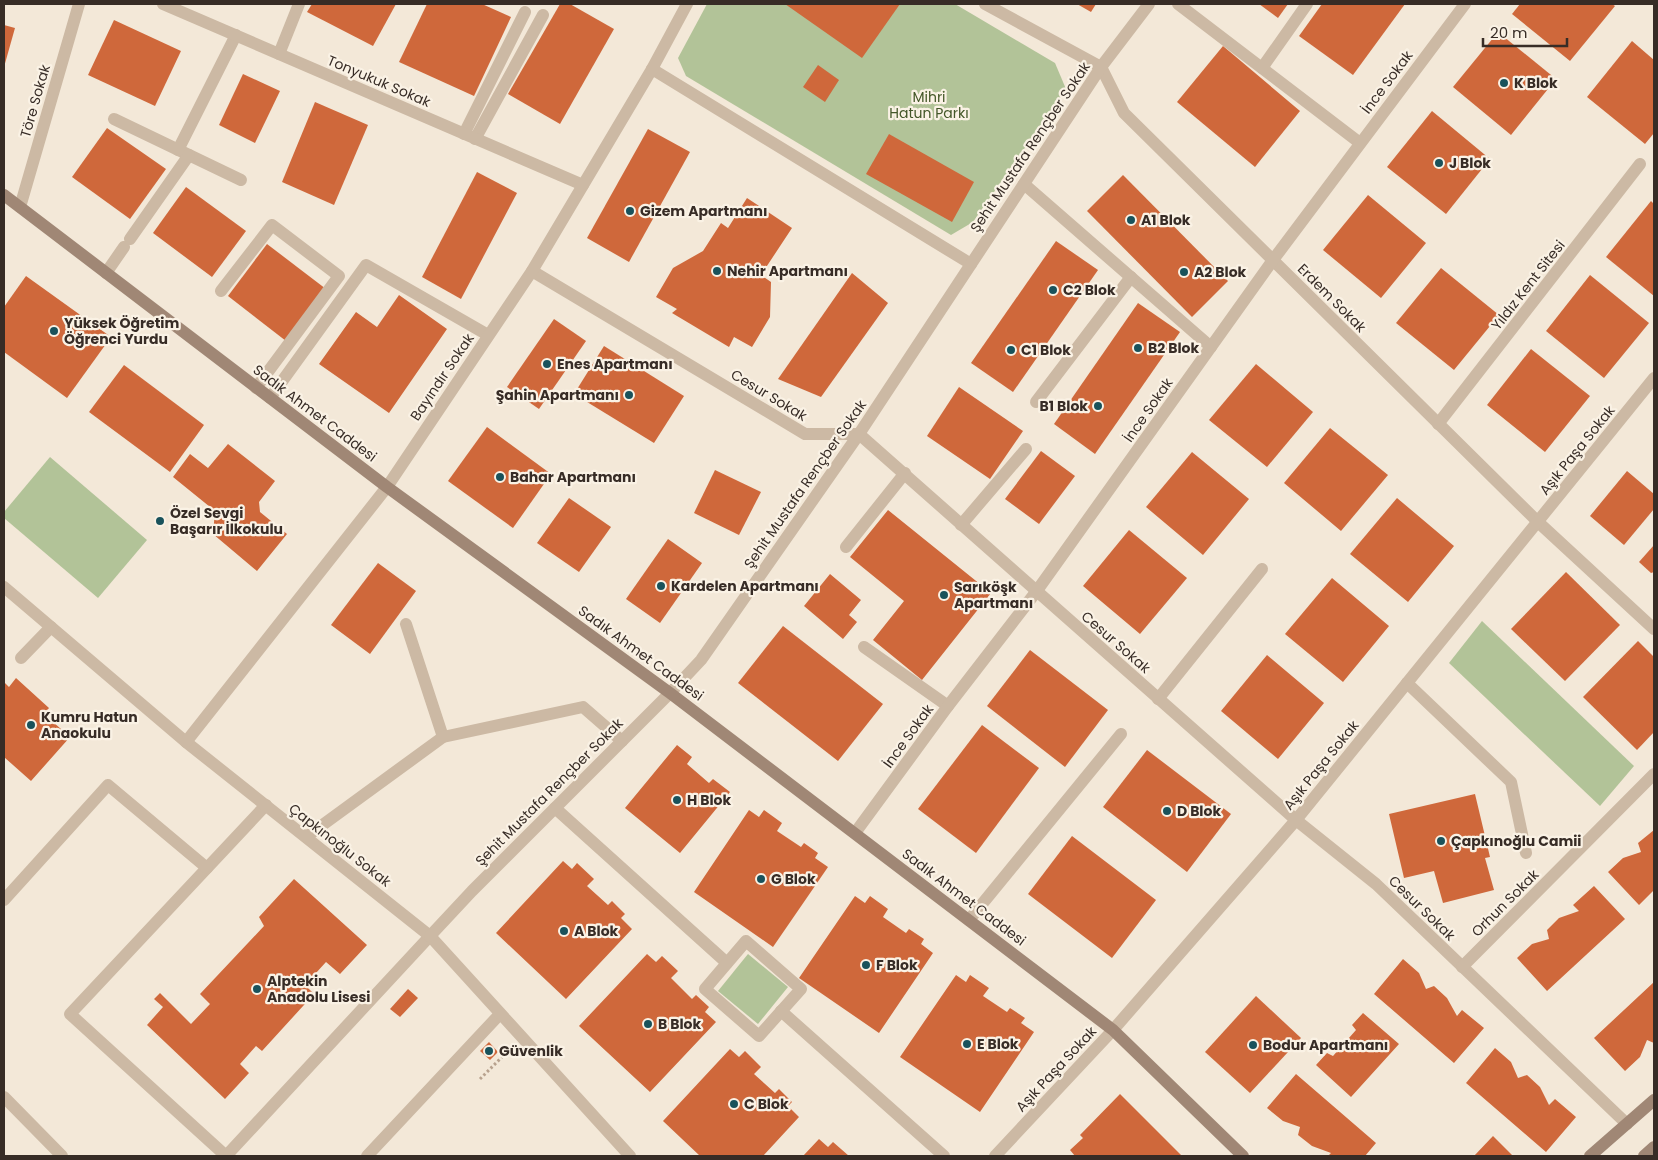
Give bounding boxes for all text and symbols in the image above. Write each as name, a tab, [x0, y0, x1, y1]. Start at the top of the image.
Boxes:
scale bar	[1483, 15, 1567, 47]
text: 20 m	[1490, 22, 1528, 43]
street label: İnce Sokak	[1357, 46, 1418, 118]
street label: Tonyukuk Sokak	[324, 50, 434, 112]
street label: Şehit Mustafa Rençber Sokak	[965, 57, 1095, 236]
street label: Töre Sokak	[15, 61, 55, 140]
place label: K Blok	[1514, 73, 1558, 93]
marker: K Blok	[1498, 77, 1510, 89]
park label: Mihri Hatun Parkı	[889, 87, 969, 123]
place label: J Blok	[1449, 153, 1491, 173]
marker: J Blok	[1433, 157, 1445, 169]
place label: Gizem Apartmanı	[640, 201, 767, 221]
marker: Gizem Apartmanı	[624, 205, 636, 217]
place label: A1 Blok	[1141, 210, 1191, 230]
marker: A1 Blok	[1125, 214, 1137, 226]
street label: Yıldız Kent Sitesi	[1487, 236, 1569, 334]
street label: Erdem Sokak	[1293, 259, 1371, 337]
place label: Nehir Apartmanı	[727, 261, 848, 281]
place label: A2 Blok	[1194, 262, 1247, 282]
marker: Nehir Apartmanı	[711, 265, 723, 277]
marker: A2 Blok	[1178, 266, 1190, 278]
place label: C2 Blok	[1063, 280, 1116, 300]
marker: C2 Blok	[1047, 284, 1059, 296]
place label: Yüksek Öğretim Öğrenci Yurdu	[64, 313, 179, 349]
marker: Yüksek Öğretim Öğrenci Yurdu	[48, 325, 60, 337]
street label: Bayındır Sokak	[405, 329, 479, 425]
place label: B2 Blok	[1148, 338, 1199, 358]
place label: C1 Blok	[1021, 340, 1071, 360]
marker: B2 Blok	[1132, 342, 1144, 354]
marker: C1 Blok	[1005, 344, 1017, 356]
place label: Enes Apartmanı	[557, 354, 673, 374]
marker: Enes Apartmanı	[541, 358, 553, 370]
street label: Sadık Ahmet Caddesi	[249, 360, 381, 466]
street label: Cesur Sokak	[727, 364, 812, 426]
street label: İnce Sokak	[1118, 373, 1178, 446]
place label: Şahin Apartmanı	[496, 385, 619, 405]
marker: Şahin Apartmanı	[623, 389, 635, 401]
street label: Şehit Mustafa Rençber Sokak	[739, 395, 871, 572]
place label: B1 Blok	[1040, 396, 1088, 416]
marker: B1 Blok	[1092, 400, 1104, 412]
street label: Aşık Paşa Sokak	[1535, 400, 1620, 499]
place label: Bahar Apartmanı	[510, 467, 636, 487]
marker: Bahar Apartmanı	[494, 471, 506, 483]
place label: Özel Sevgi Başarır İlkokulu	[170, 503, 283, 539]
marker: Özel Sevgi Başarır İlkokulu	[154, 515, 166, 527]
place label: Kardelen Apartmanı	[671, 576, 819, 596]
place label: Sarıköşk Apartmanı	[954, 577, 1033, 613]
marker: Kardelen Apartmanı	[655, 580, 667, 592]
marker: Sarıköşk Apartmanı	[938, 589, 950, 601]
street label: Sadık Ahmet Caddesi	[574, 601, 708, 705]
street label: Cesur Sokak	[1077, 606, 1156, 678]
street label: İnce Sokak	[878, 699, 938, 772]
place label: Kumru Hatun Anaokulu	[41, 707, 138, 743]
street label: Şehit Mustafa Rençber Sokak	[471, 713, 628, 870]
street label: Aşık Paşa Sokak	[1279, 715, 1364, 814]
marker: Kumru Hatun Anaokulu	[25, 719, 37, 731]
place label: H Blok	[687, 790, 731, 810]
marker: H Blok	[671, 794, 683, 806]
street label: Çapkınoğlu Sokak	[285, 799, 396, 892]
place label: D Blok	[1177, 801, 1221, 821]
marker: D Blok	[1161, 805, 1173, 817]
place label: Çapkınoğlu Camii	[1451, 831, 1581, 851]
marker: Çapkınoğlu Camii	[1435, 835, 1447, 847]
street label: Sadık Ahmet Caddesi	[898, 844, 1030, 950]
street label: Orhun Sokak	[1467, 864, 1544, 941]
place label: G Blok	[771, 869, 816, 889]
street label: Cesur Sokak	[1384, 871, 1460, 946]
marker: G Blok	[755, 873, 767, 885]
place label: A Blok	[574, 921, 619, 941]
marker: A Blok	[558, 925, 570, 937]
place label: F Blok	[876, 955, 918, 975]
marker: F Blok	[860, 959, 872, 971]
place label: Alptekin Anadolu Lisesi	[267, 971, 370, 1007]
marker: Alptekin Anadolu Lisesi	[251, 983, 263, 995]
place label: B Blok	[658, 1014, 701, 1034]
marker: B Blok	[642, 1018, 654, 1030]
street label: Aşık Paşa Sokak	[1011, 1021, 1101, 1116]
place label: E Blok	[977, 1034, 1019, 1054]
place label: Bodur Apartmanı	[1263, 1035, 1388, 1055]
marker: E Blok	[961, 1038, 973, 1050]
marker: Bodur Apartmanı	[1247, 1039, 1259, 1051]
place label: Güvenlik	[499, 1041, 563, 1061]
marker: Güvenlik	[483, 1045, 495, 1057]
place label: C Blok	[744, 1094, 789, 1114]
marker: C Blok	[728, 1098, 740, 1110]

